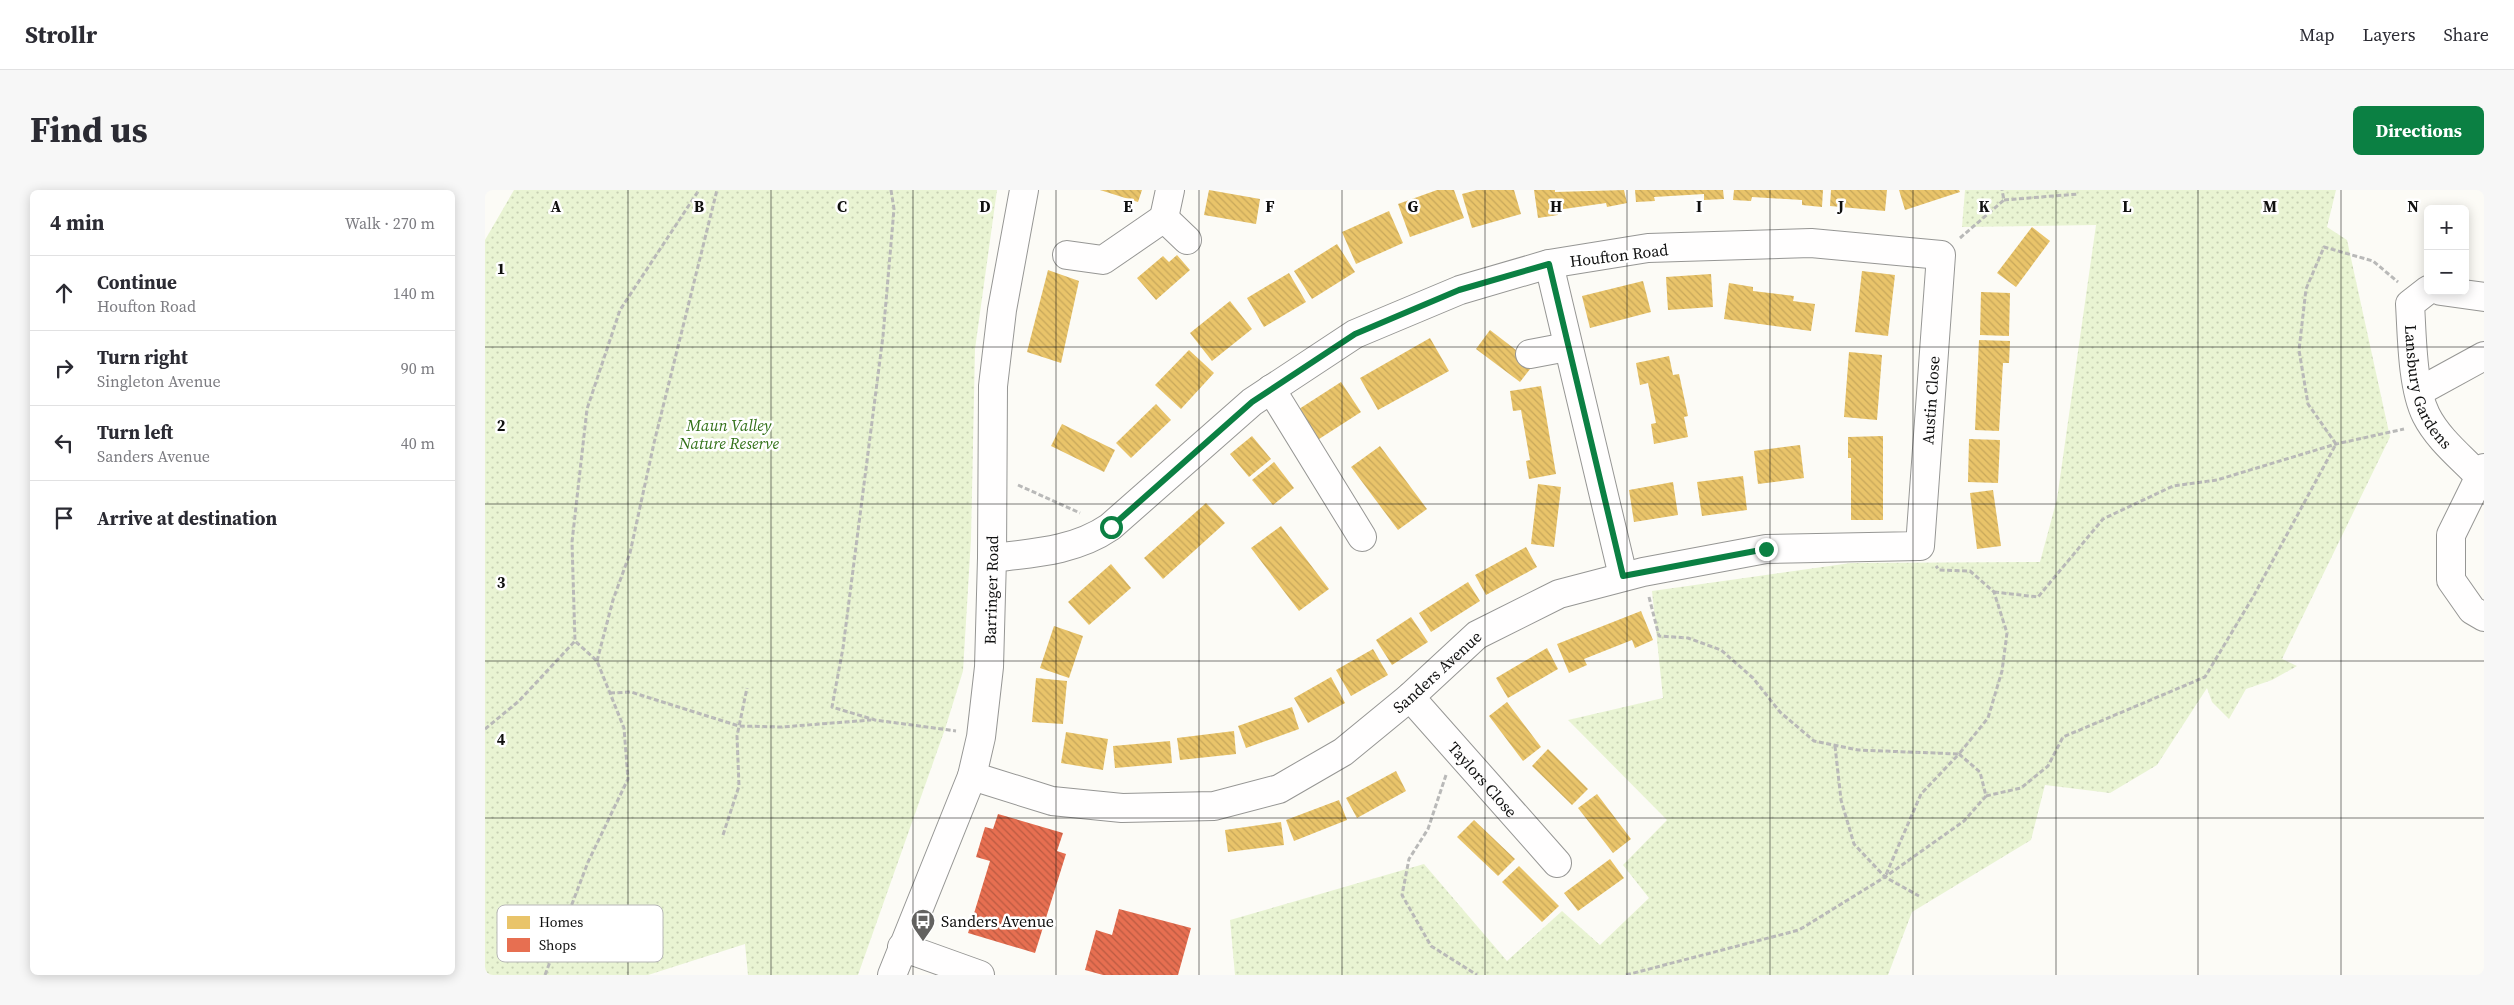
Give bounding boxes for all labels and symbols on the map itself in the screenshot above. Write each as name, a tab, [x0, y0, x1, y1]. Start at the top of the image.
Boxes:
text: A	[551, 195, 562, 217]
text: B	[694, 195, 705, 217]
text: C	[837, 195, 847, 217]
text: D	[979, 195, 991, 217]
text: E	[1123, 195, 1133, 217]
text: F	[1265, 195, 1275, 217]
text: G	[1408, 195, 1419, 217]
text: H	[1550, 195, 1562, 217]
text: I	[1696, 195, 1702, 217]
text: J	[1837, 195, 1844, 217]
text: K	[1978, 195, 1990, 217]
text: L	[2122, 195, 2132, 217]
text: M	[2263, 195, 2277, 217]
text: N	[2407, 195, 2419, 217]
street label: Houfton Road	[1569, 238, 1669, 272]
text: 1	[497, 257, 505, 279]
street label: Lansbury Gardens	[2400, 324, 2457, 454]
street label: Austin Close	[1916, 355, 1945, 445]
text: 2	[497, 414, 506, 436]
park label: Maun Valley Nature Reserve	[678, 414, 779, 454]
route start	[1100, 516, 1123, 539]
street label: Barringer Road	[979, 535, 1003, 645]
route end	[1755, 538, 1778, 561]
text: 3	[497, 571, 506, 593]
street label: Sanders Avenue	[1388, 625, 1486, 718]
text: 4	[497, 728, 506, 750]
street label: Taylors Close	[1443, 737, 1523, 822]
legend	[497, 905, 663, 962]
bus stop icon: Sanders Avenue	[910, 908, 936, 942]
place label: Sanders Avenue	[941, 910, 1054, 932]
text: Homes	[539, 912, 583, 932]
text: Shops	[539, 935, 576, 955]

